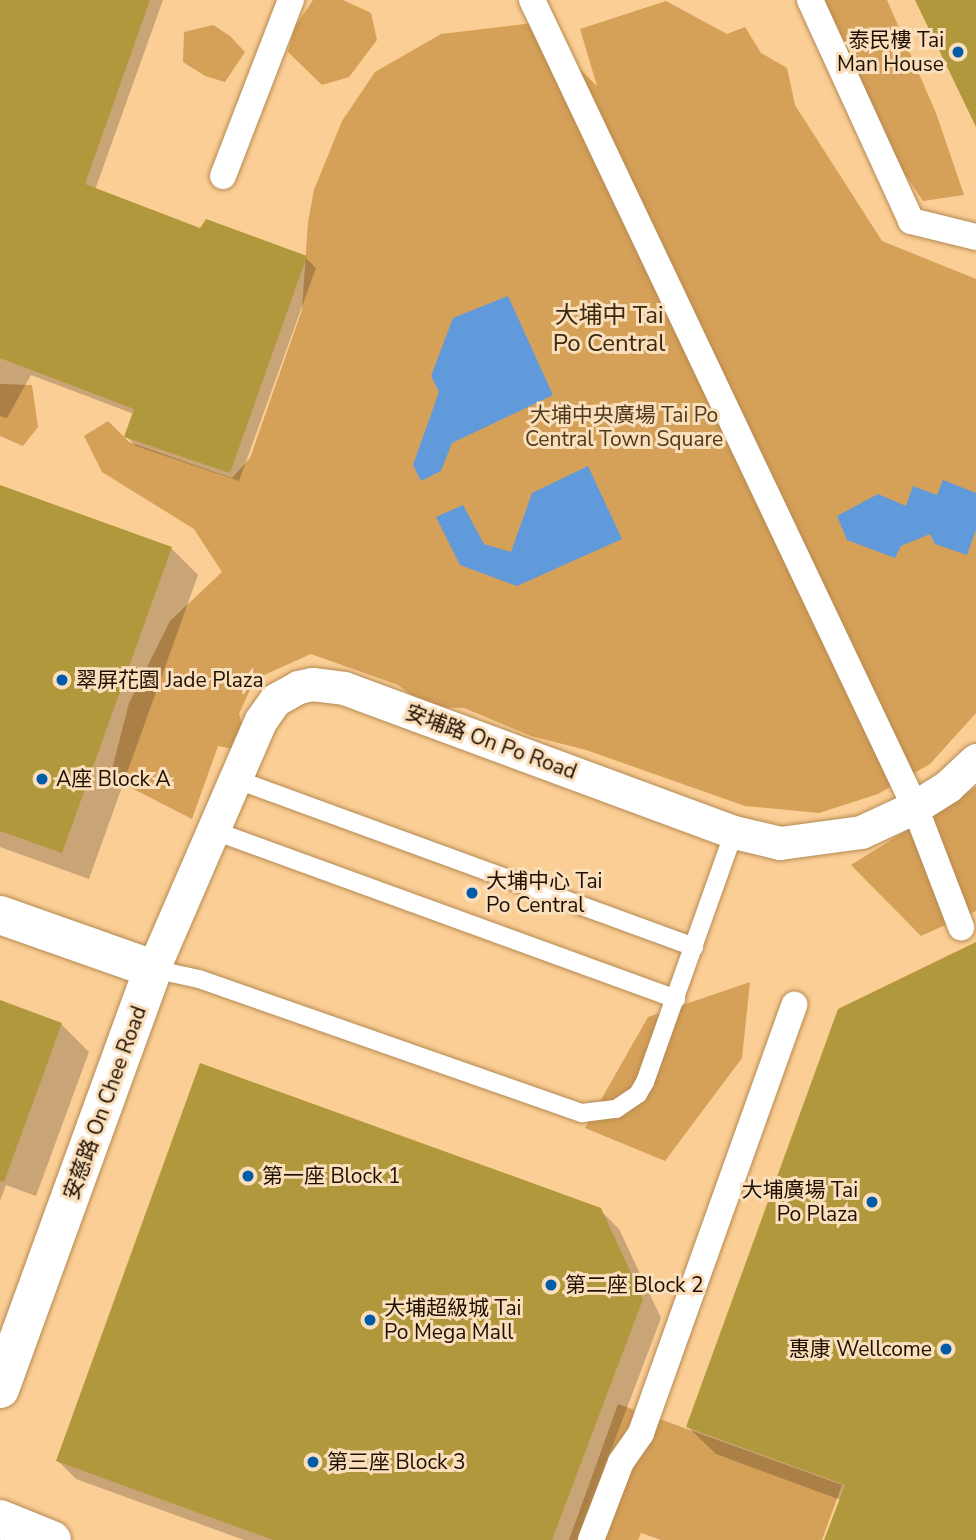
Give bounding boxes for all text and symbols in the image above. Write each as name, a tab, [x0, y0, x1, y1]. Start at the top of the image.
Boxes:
place label: 泰民樓 Tai Man House	[837, 27, 944, 77]
marker: 泰民樓 Tai Man House	[950, 44, 966, 60]
district label: 大埔中 Tai Po Central	[544, 302, 674, 358]
park label: 大埔中央廣場 Tai Po Central Town Square	[525, 402, 723, 452]
place label: 翠屏花園 Jade Plaza	[76, 667, 264, 693]
marker: 翠屏花園 Jade Plaza	[54, 672, 70, 688]
street label: 安埔路 On Po Road	[402, 699, 580, 785]
place label: A座 Block A	[56, 766, 171, 792]
marker: A座 Block A	[34, 771, 50, 787]
place label: 大埔中心 Tai Po Central	[486, 868, 602, 918]
marker: 大埔中心 Tai Po Central	[464, 885, 480, 901]
street label: 安慈路 On Chee Road	[58, 1003, 152, 1203]
place label: 第一座 Block 1	[262, 1163, 401, 1189]
marker: 第一座 Block 1	[240, 1168, 256, 1184]
place label: 大埔廣場 Tai Po Plaza	[742, 1177, 858, 1227]
marker: 大埔廣場 Tai Po Plaza	[864, 1194, 880, 1210]
place label: 第二座 Block 2	[565, 1272, 704, 1298]
marker: 第二座 Block 2	[543, 1277, 559, 1293]
place label: 大埔超級城 Tai Po Mega Mall	[384, 1295, 521, 1345]
marker: 大埔超級城 Tai Po Mega Mall	[362, 1312, 378, 1328]
place label: 惠康 Wellcome	[789, 1336, 932, 1362]
marker: 惠康 Wellcome	[938, 1341, 954, 1357]
place label: 第三座 Block 3	[327, 1449, 466, 1475]
marker: 第三座 Block 3	[305, 1454, 321, 1470]

